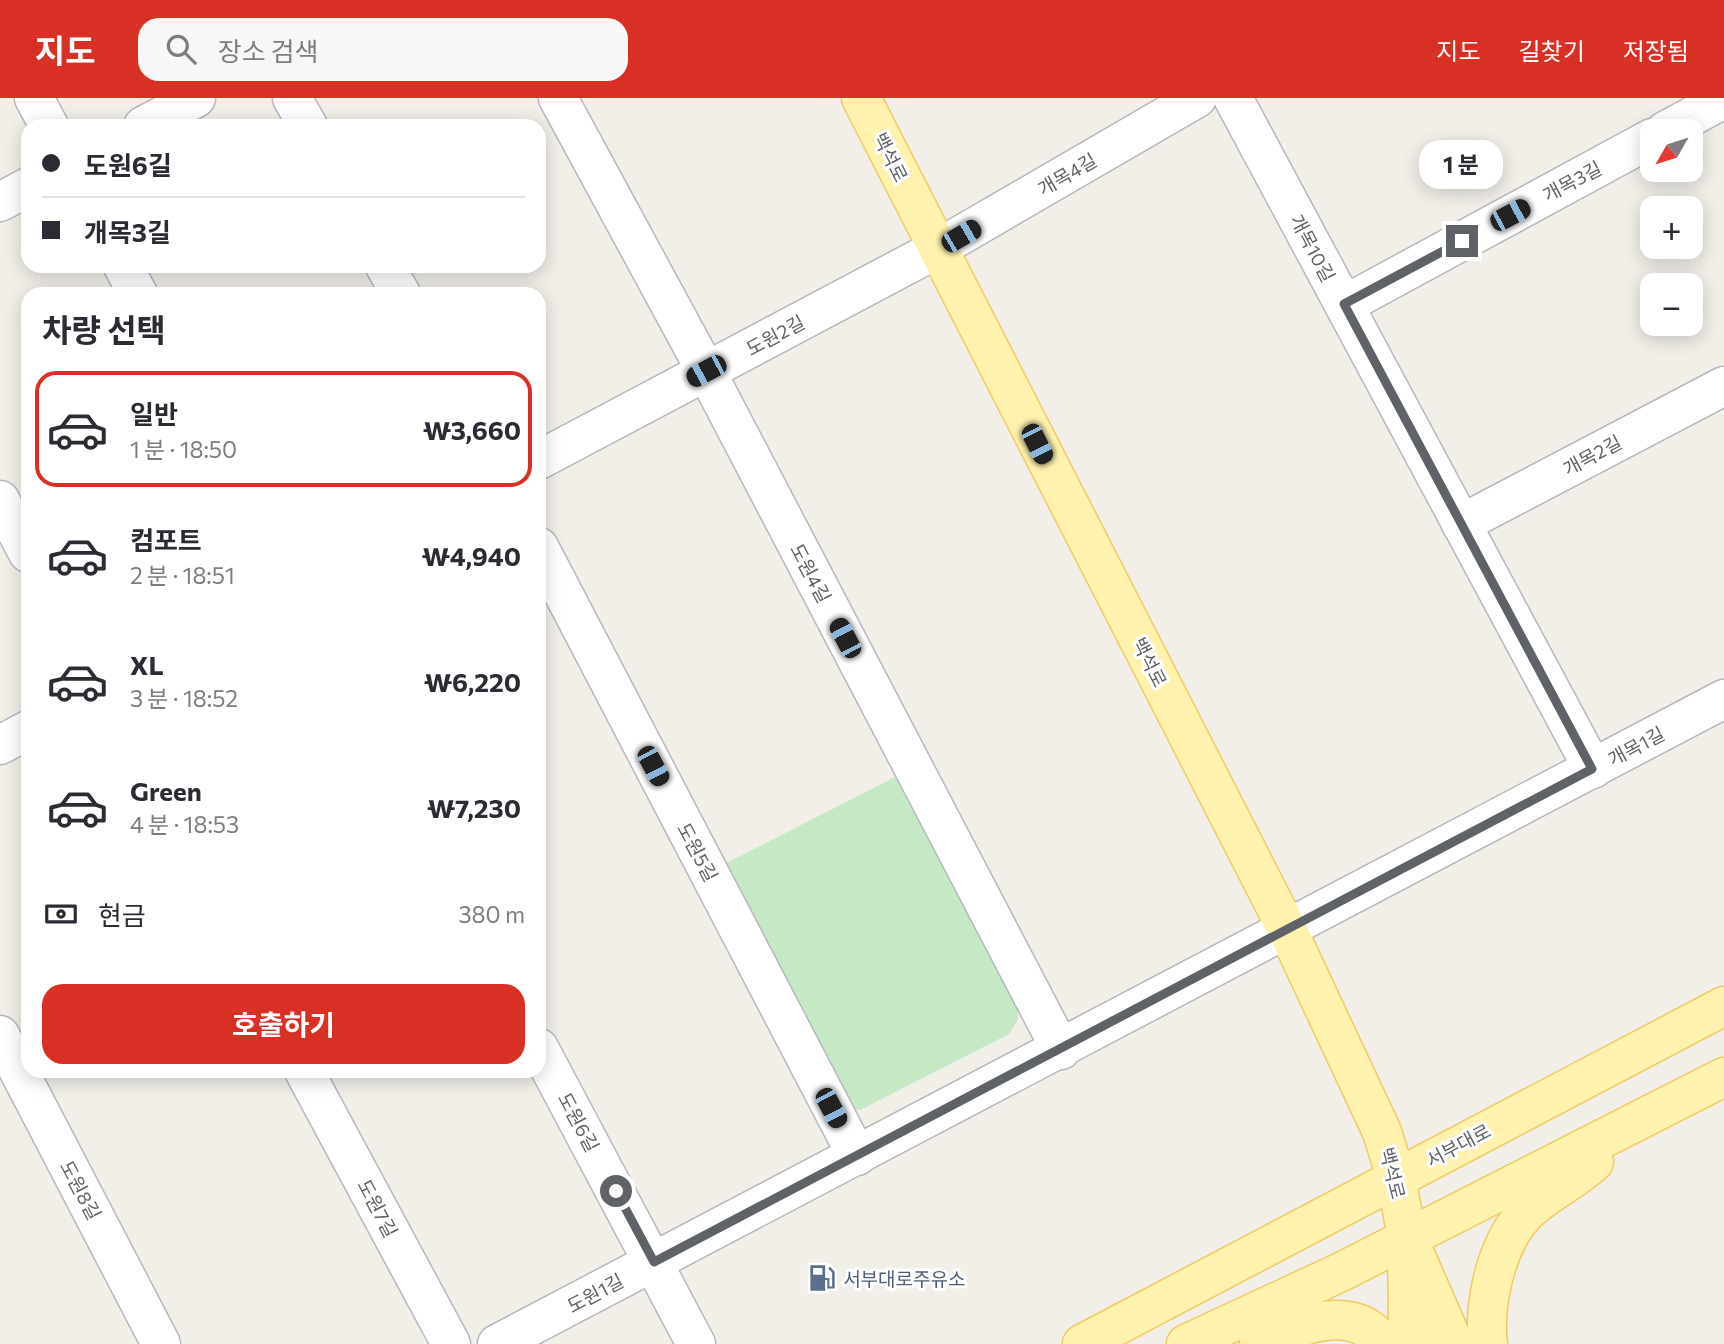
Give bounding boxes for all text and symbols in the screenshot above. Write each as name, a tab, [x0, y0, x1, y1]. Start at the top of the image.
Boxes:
search box	[138, 18, 628, 81]
text: 지도	[35, 29, 96, 70]
icon: search	[162, 30, 200, 68]
text: 장소 검색	[218, 35, 318, 66]
text: 지도	[1436, 36, 1481, 65]
text: 길찾기	[1519, 36, 1585, 65]
text: 저장됨	[1623, 36, 1689, 65]
north arrow	[1640, 119, 1703, 182]
map controls	[1640, 119, 1703, 336]
street label: 백석로	[869, 128, 913, 186]
callout: 1 분	[1420, 139, 1504, 188]
street label: 개목4길	[1034, 148, 1100, 200]
text: 도원6길	[84, 149, 172, 180]
text: 1 분	[1443, 150, 1479, 178]
street label: 개목3길	[1539, 156, 1605, 206]
car	[1487, 196, 1534, 234]
button: +	[1640, 196, 1703, 259]
street label: 개목10길	[1286, 210, 1340, 286]
text: 개목3길	[84, 216, 171, 247]
car	[938, 216, 985, 256]
route end	[1446, 225, 1478, 257]
button: −	[1640, 273, 1703, 336]
text: 차량 선택	[42, 309, 166, 349]
street label: 도원2길	[742, 310, 808, 360]
car	[683, 352, 730, 390]
icon: car	[46, 398, 109, 461]
text: 일반	[130, 398, 178, 429]
text: ₩3,660	[423, 414, 521, 445]
car	[1019, 421, 1056, 467]
street label: 개목2길	[1559, 430, 1625, 480]
text: 1 분 · 18:50	[130, 435, 237, 463]
icon: car	[46, 524, 109, 587]
text: 컴포트	[130, 524, 202, 555]
street label: 도원4길	[786, 539, 836, 607]
text: ₩4,940	[422, 540, 521, 571]
text: 2 분 · 18:51	[130, 561, 235, 589]
car	[826, 615, 865, 661]
street label: 백석로	[1128, 633, 1172, 691]
text: XL	[130, 649, 164, 680]
icon: car	[46, 650, 109, 713]
text: ₩6,220	[424, 666, 521, 697]
text: 3 분 · 18:52	[130, 684, 238, 712]
street label: 개목1길	[1604, 722, 1668, 770]
car	[634, 743, 673, 789]
text: Green	[130, 775, 202, 806]
icon: car	[46, 776, 109, 839]
text: ₩7,230	[427, 792, 521, 823]
text: 4 분 · 18:53	[130, 810, 239, 838]
street label: 도원5길	[673, 819, 723, 885]
icon: cash	[42, 895, 80, 933]
text: 현금	[98, 899, 146, 930]
text: 380 m	[458, 900, 525, 928]
button: 호출하기	[42, 984, 525, 1064]
car	[812, 1085, 851, 1131]
street label: 도원6길	[554, 1088, 604, 1156]
street label: 서부대로	[1422, 1118, 1494, 1172]
street label: 백석로	[1375, 1145, 1411, 1201]
street label: 도원8길	[56, 1156, 106, 1224]
street label: 도원7길	[353, 1175, 403, 1241]
route start	[600, 1175, 632, 1207]
fuel station icon: 서부대로주유소	[807, 1263, 837, 1293]
place label: 서부대로주유소	[843, 1267, 965, 1290]
street label: 도원1길	[563, 1269, 627, 1317]

